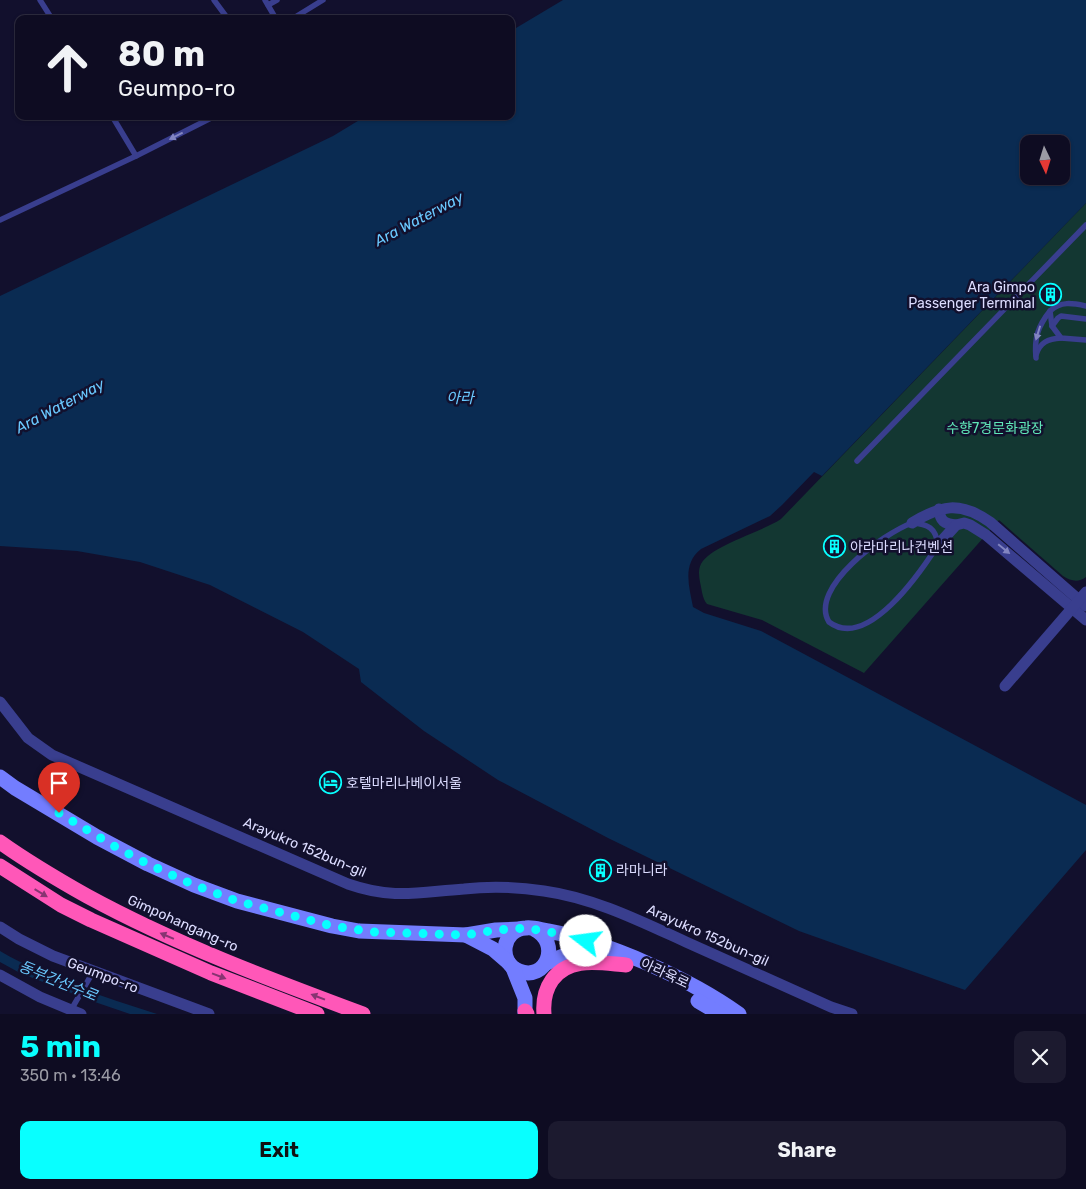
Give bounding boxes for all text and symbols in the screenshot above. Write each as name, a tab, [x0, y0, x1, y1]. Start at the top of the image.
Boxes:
text: 80 m	[118, 33, 205, 75]
icon: ahead	[35, 35, 100, 100]
text: Geumpo-ro	[118, 75, 235, 102]
one-way arrow	[168, 132, 183, 140]
north arrow	[1020, 135, 1070, 185]
map controls	[1020, 135, 1070, 185]
water label: Ara Waterway	[371, 188, 467, 250]
place label: Ara Gimpo Passenger Terminal	[908, 279, 1035, 312]
building icon: Ara Gimpo Passenger Terminal	[1039, 283, 1063, 307]
one-way arrow	[1033, 325, 1041, 340]
water label: Ara Waterway	[12, 375, 108, 437]
water label: 아라	[446, 389, 476, 407]
park label: 수향7경문화광장	[946, 420, 1044, 437]
building icon: 아라마리나컨벤션	[822, 535, 846, 559]
place label: 아라마리나컨벤션	[850, 539, 953, 556]
one-way arrow	[997, 543, 1010, 554]
pin	[38, 762, 80, 813]
icon: arrive	[45, 769, 73, 797]
hotel icon: 호텔마리나베이서울	[318, 771, 342, 795]
place label: 호텔마리나베이서울	[346, 775, 462, 792]
street label: Arayukro 152bun-gil	[241, 814, 369, 881]
building icon: 라마니라	[588, 858, 612, 882]
place label: 라마니라	[616, 862, 668, 879]
one-way arrow	[34, 888, 47, 897]
street label: Gimpohangang-ro	[125, 891, 241, 956]
street label: Arayukro 152bun-gil	[644, 901, 771, 970]
position arrow	[559, 914, 611, 966]
one-way arrow	[160, 931, 174, 939]
street label: Geumpo-ro	[65, 954, 141, 997]
street label: 아라육로	[638, 955, 692, 992]
water label: 동부간선수로	[16, 957, 101, 1005]
one-way arrow	[212, 973, 227, 980]
one-way arrow	[310, 992, 325, 1000]
text: 5 min	[20, 1029, 101, 1065]
button: close	[1014, 1031, 1066, 1083]
text: 350 m · 13:46	[20, 1066, 121, 1085]
button: Exit	[20, 1121, 538, 1179]
button: Share	[548, 1121, 1066, 1179]

